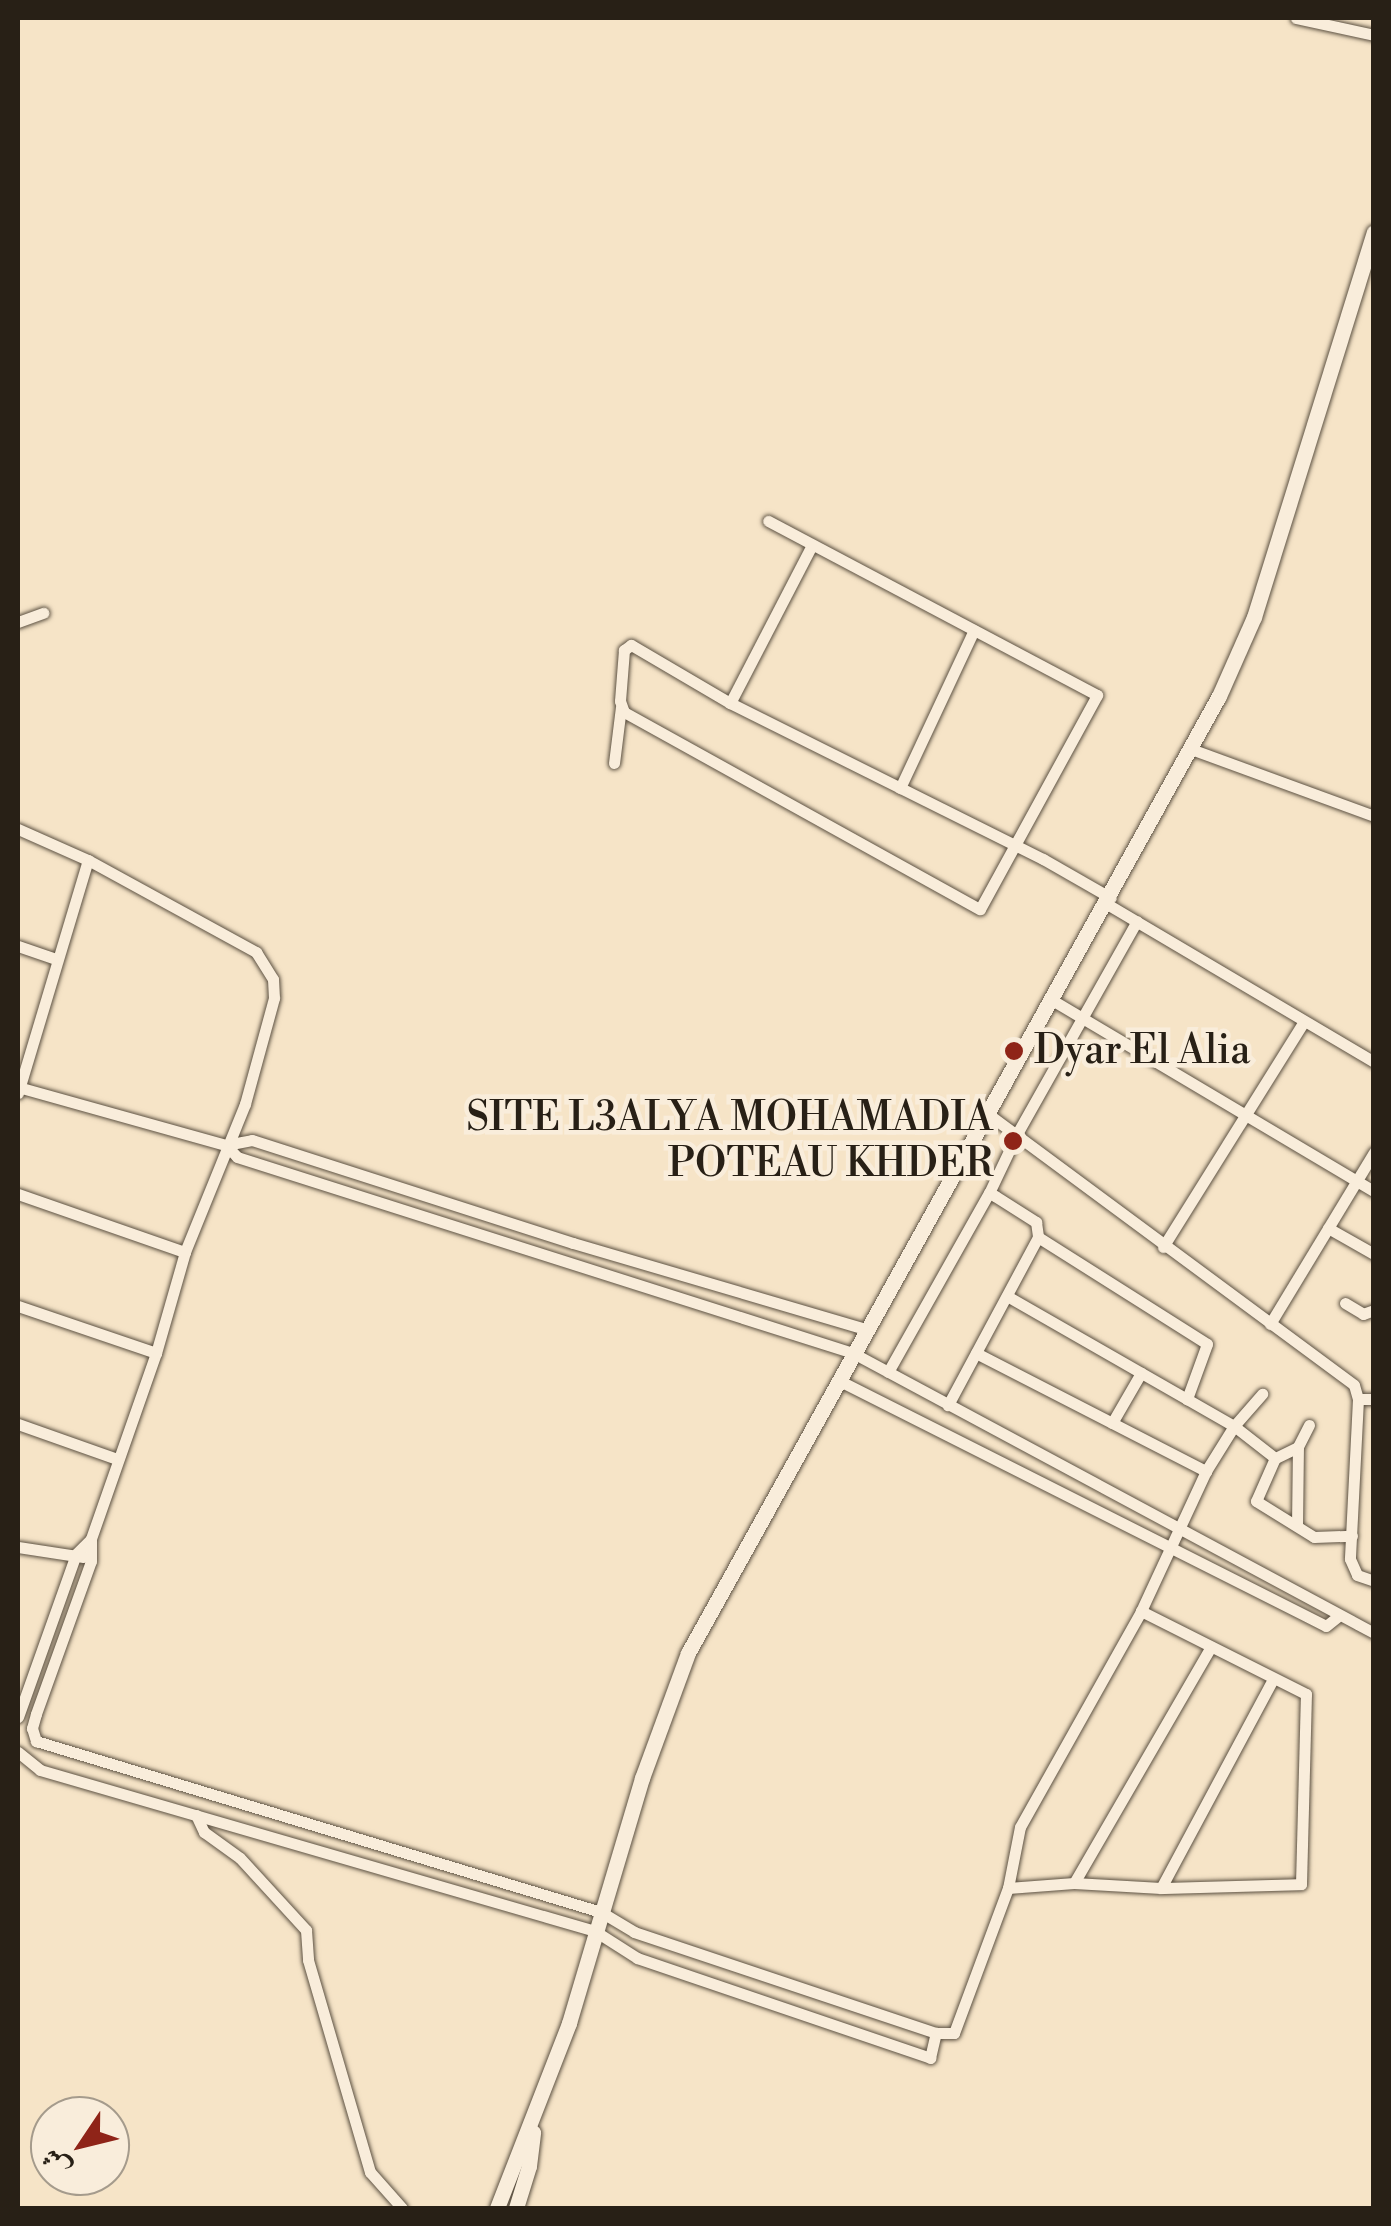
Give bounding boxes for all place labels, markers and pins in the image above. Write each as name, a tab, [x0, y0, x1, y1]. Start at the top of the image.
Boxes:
place label: Dyar El Alia	[1034, 1027, 1251, 1075]
marker: Dyar El Alia	[1003, 1040, 1025, 1062]
place label: SITE L3ALYA MOHAMADIA POTEAU KHDER	[466, 1094, 993, 1188]
marker: SITE L3ALYA MOHAMADIA POTEAU KHDER	[1002, 1130, 1024, 1152]

